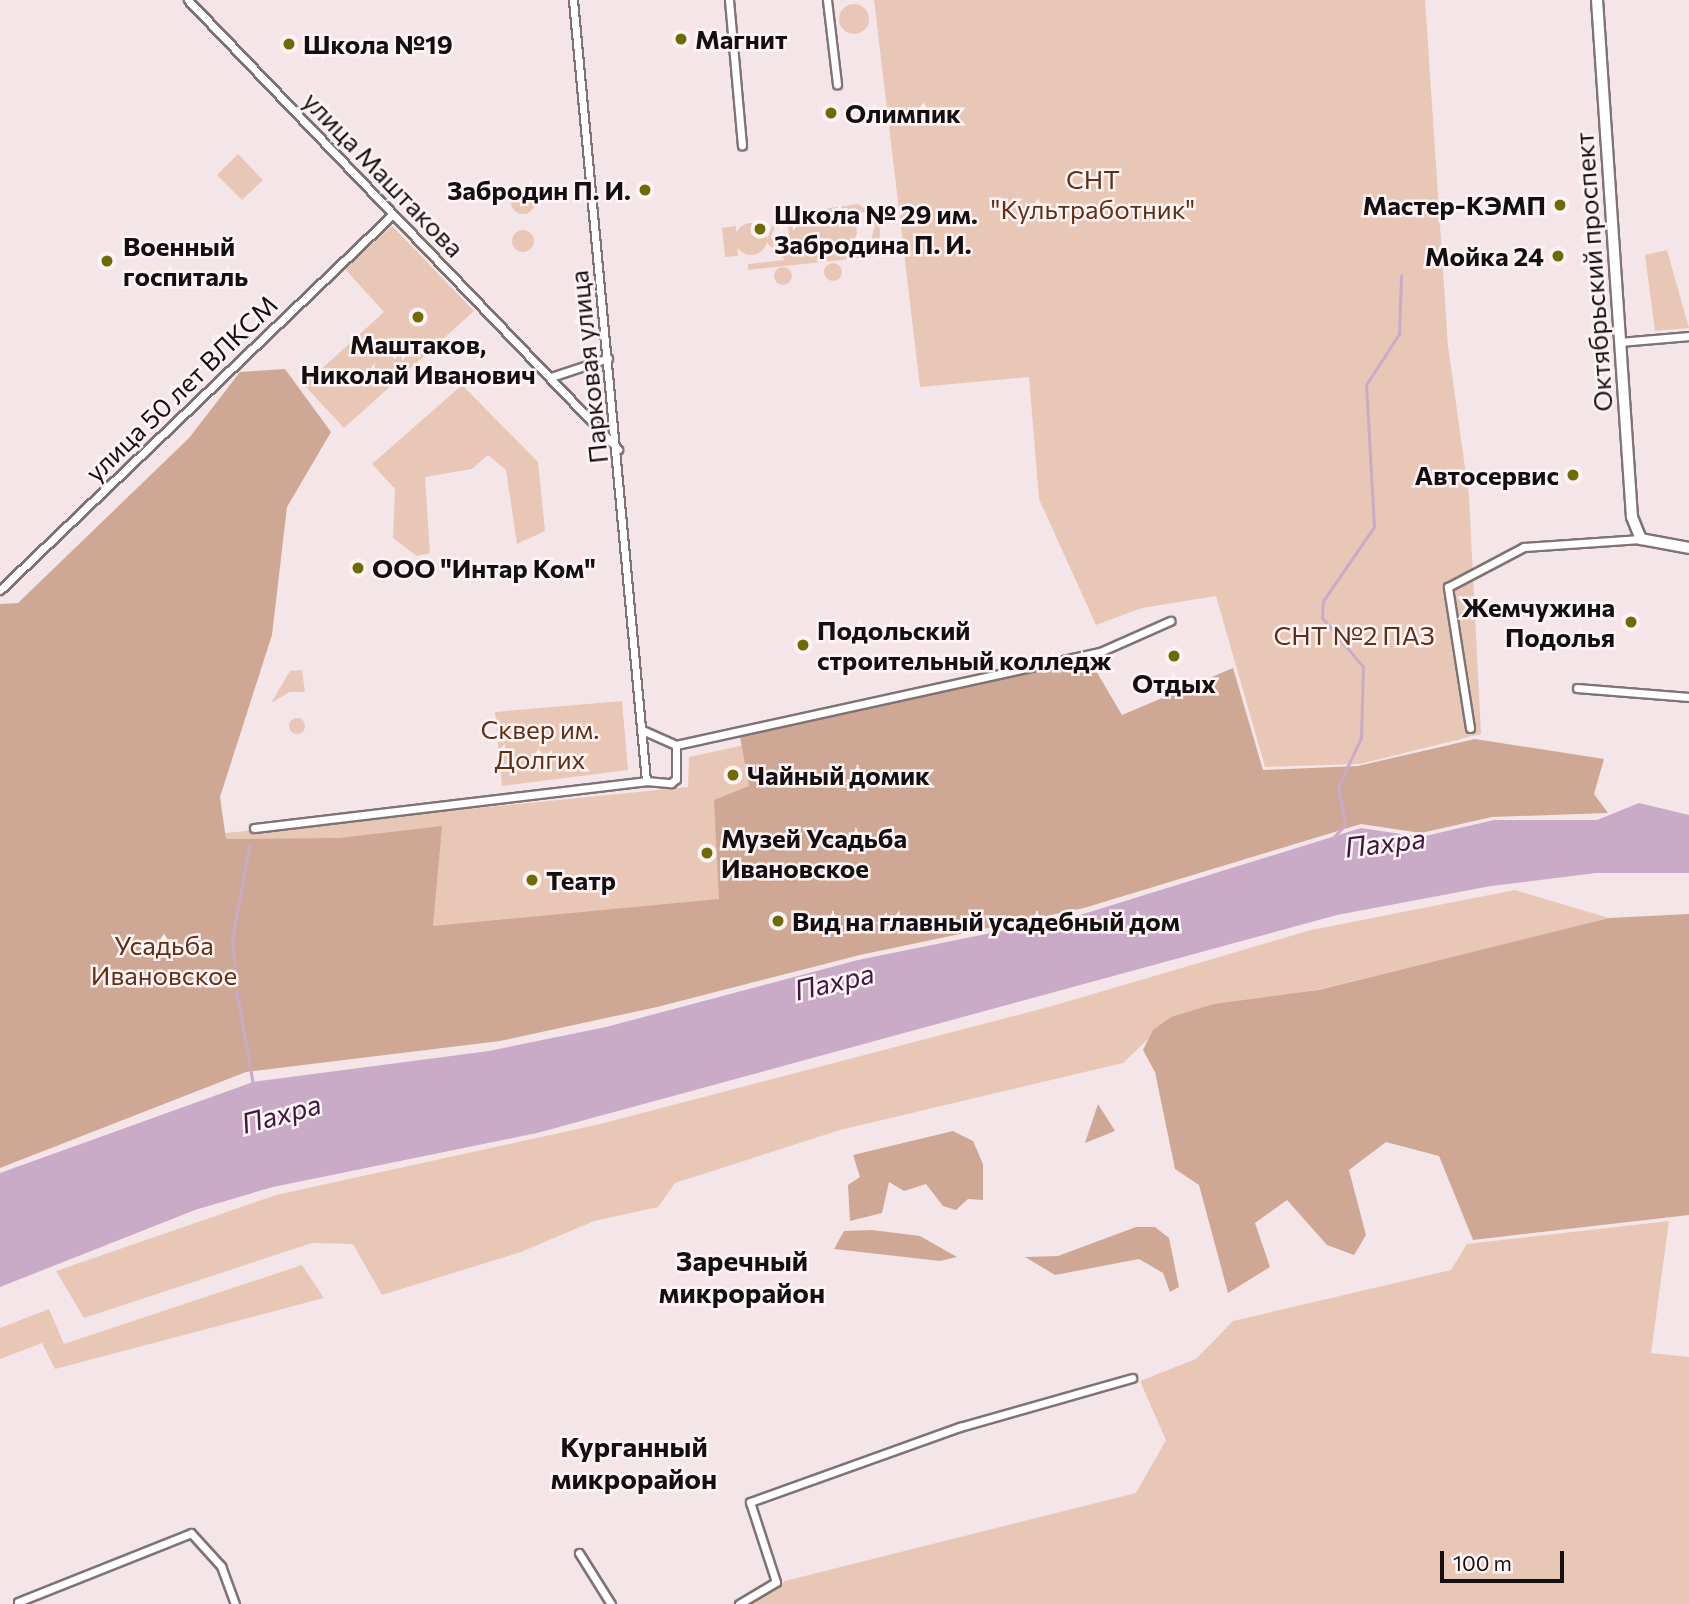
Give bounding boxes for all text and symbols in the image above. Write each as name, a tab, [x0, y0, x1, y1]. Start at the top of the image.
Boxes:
place label: Магнит	[695, 23, 788, 55]
place label: Школа №19	[303, 28, 453, 60]
marker: Магнит	[673, 31, 689, 47]
marker: Школа №19	[281, 36, 297, 52]
street label: улица Маштакова	[297, 85, 471, 263]
place label: Олимпик	[845, 97, 961, 129]
marker: Олимпик	[823, 105, 839, 121]
street label: Октябрьский проспект	[1568, 131, 1618, 413]
park label: СНТ "Культработник"	[991, 163, 1195, 224]
place label: Забродин П. И.	[447, 174, 631, 206]
marker: Забродин П. И.	[637, 182, 653, 198]
place label: Мастер-КЭМП	[1362, 189, 1546, 221]
marker: Мастер-КЭМП	[1552, 197, 1568, 213]
place label: Школа № 29 им. Забродина П. И.	[774, 198, 978, 260]
marker: Школа № 29 им. Забродина П. И.	[752, 221, 768, 237]
place label: Военный госпиталь	[123, 230, 248, 292]
place label: Мойка 24	[1425, 240, 1544, 272]
marker: Мойка 24	[1550, 248, 1566, 264]
marker: Военный госпиталь	[97, 251, 117, 271]
street label: Парковая улица	[562, 269, 614, 465]
street label: улица 50 лет ВЛКСМ	[79, 288, 283, 488]
marker: Маштаков, Николай Иванович	[410, 309, 426, 325]
place label: Маштаков, Николай Иванович	[300, 328, 536, 390]
place label: Автосервис	[1415, 459, 1559, 491]
marker: Автосервис	[1565, 467, 1581, 483]
place label: ООО "Интар Ком"	[372, 552, 596, 584]
marker: ООО "Интар Ком"	[350, 560, 366, 576]
place label: Жемчужина Подолья	[1461, 591, 1615, 652]
marker: Жемчужина Подолья	[1621, 612, 1641, 632]
place label: Подольский строительный колледж	[817, 614, 1111, 676]
park label: СНТ №2 ПАЗ	[1273, 619, 1435, 651]
marker: Подольский строительный колледж	[795, 637, 811, 653]
marker: Отдых	[1166, 648, 1182, 664]
place label: Отдых	[1132, 667, 1216, 699]
park label: Сквер им. Долгих	[481, 713, 599, 774]
place label: Чайный домик	[747, 759, 930, 791]
marker: Чайный домик	[725, 767, 741, 783]
water label: Пахра	[1343, 820, 1427, 864]
place label: Музей Усадьба Ивановское	[721, 822, 907, 884]
marker: Музей Усадьба Ивановское	[699, 845, 715, 861]
place label: Театр	[546, 864, 616, 896]
marker: Театр	[524, 872, 540, 888]
place label: Вид на главный усадебный дом	[792, 905, 1180, 937]
marker: Вид на главный усадебный дом	[770, 913, 786, 929]
park label: Усадьба Ивановское	[91, 929, 237, 990]
water label: Пахра	[791, 955, 877, 1007]
water label: Пахра	[237, 1086, 325, 1140]
district label: Заречный микрорайон	[659, 1243, 825, 1309]
district label: Курганный микрорайон	[551, 1429, 717, 1495]
scale bar	[1444, 1538, 1568, 1582]
text: 100 m	[1453, 1550, 1512, 1575]

